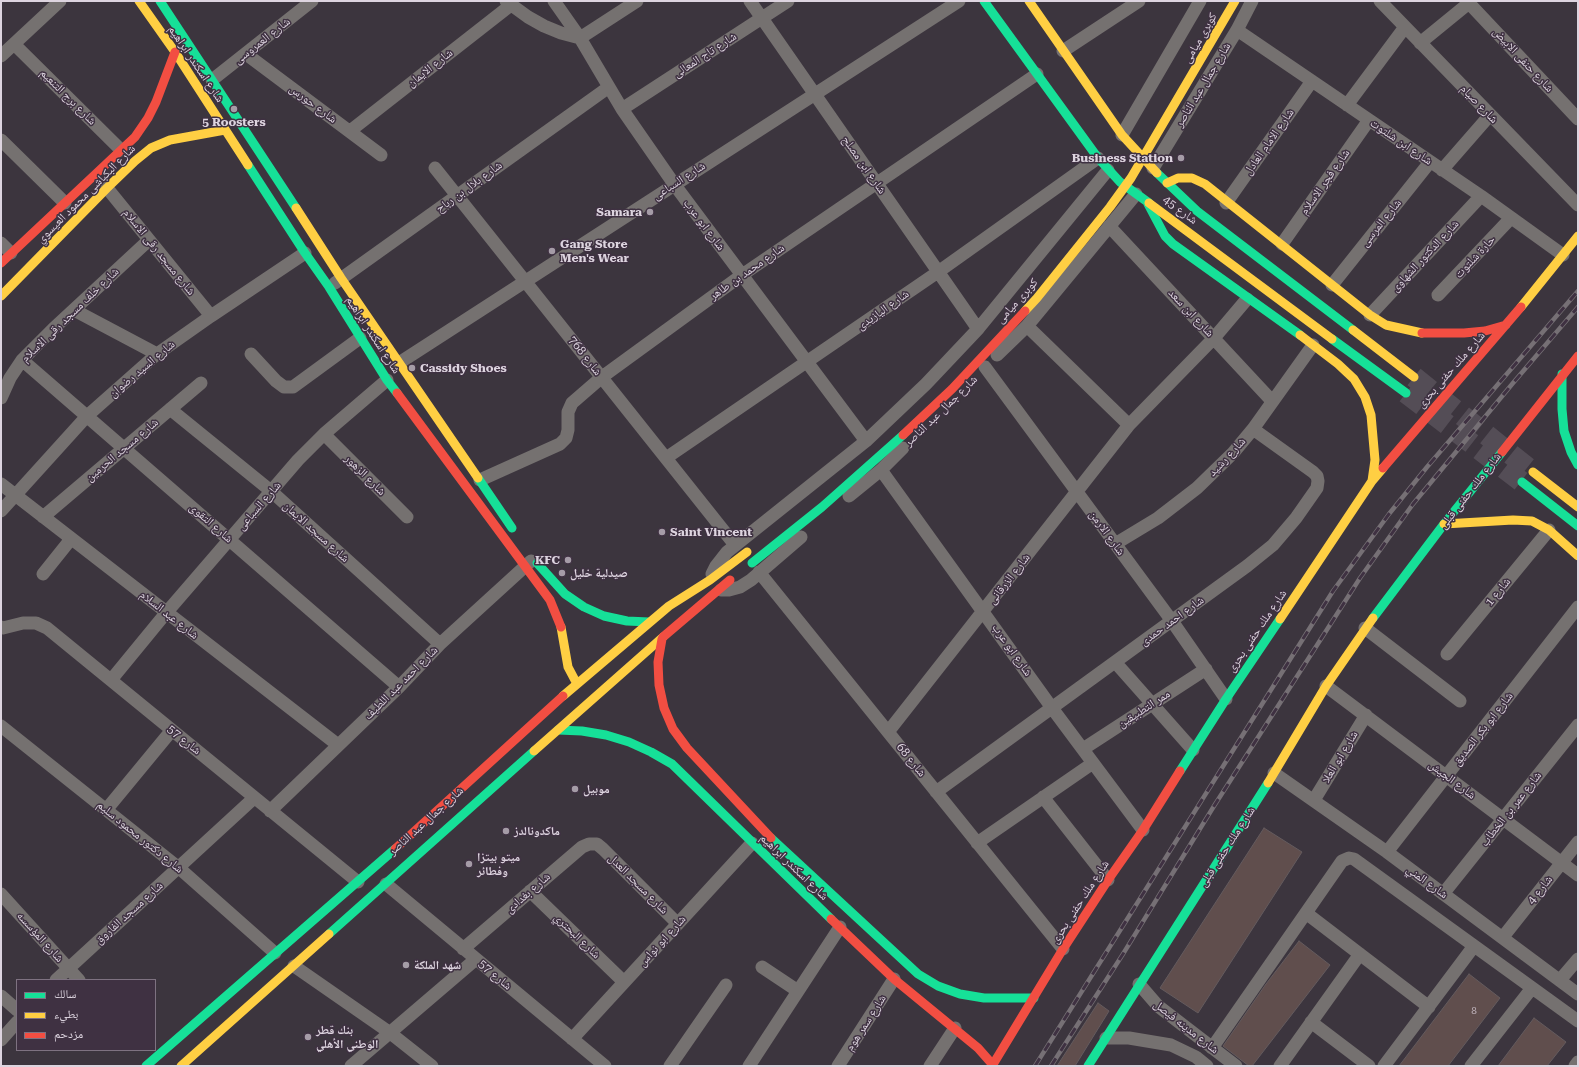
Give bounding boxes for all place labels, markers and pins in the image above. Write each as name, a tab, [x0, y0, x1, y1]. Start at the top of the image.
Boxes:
marker: 5 Roosters	[229, 104, 239, 114]
place label: 5 Roosters	[202, 115, 266, 129]
place label: Business Station	[1072, 151, 1173, 165]
marker: Business Station	[1176, 153, 1186, 163]
place label: Samara	[596, 205, 642, 219]
marker: Samara	[645, 207, 655, 217]
place label: Gang Store Men's Wear	[560, 237, 629, 265]
marker: Gang Store Men's Wear	[547, 246, 557, 256]
place label: Cassidy Shoes	[420, 361, 507, 375]
marker: Cassidy Shoes	[407, 363, 417, 373]
place label: Saint Vincent	[670, 525, 752, 539]
marker: Saint Vincent	[657, 527, 667, 537]
place label: KFC	[535, 553, 560, 567]
marker: KFC	[563, 555, 573, 565]
place label: صيدلية خليل	[570, 566, 628, 580]
marker: صيدلية خليل	[557, 568, 567, 578]
place label: موبيل	[583, 782, 610, 796]
marker: موبيل	[570, 784, 580, 794]
place label: ماكدونالدز	[514, 824, 560, 838]
marker: ماكدونالدز	[501, 826, 511, 836]
place label: ميتو بيتزا وفطائر	[477, 850, 520, 878]
marker: ميتو بيتزا وفطائر	[464, 859, 474, 869]
place label: شهد الملكة	[414, 958, 461, 972]
marker: شهد الملكة	[401, 960, 411, 970]
place label: بنك قطر الوطني الأهلي	[316, 1023, 378, 1051]
marker: بنك قطر الوطني الأهلي	[303, 1032, 313, 1042]

